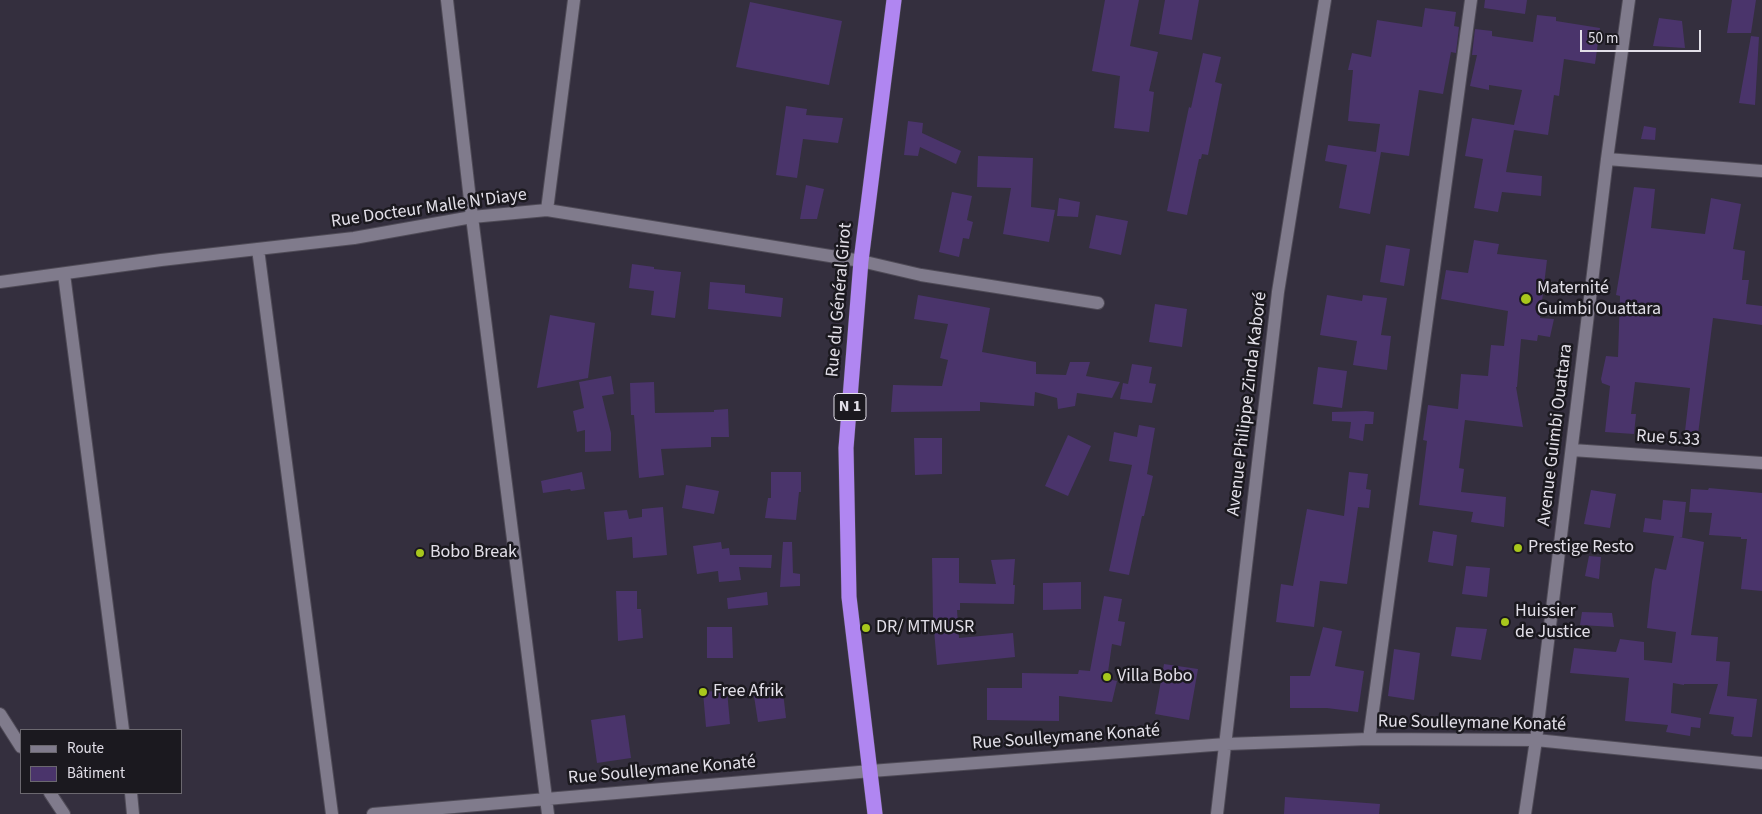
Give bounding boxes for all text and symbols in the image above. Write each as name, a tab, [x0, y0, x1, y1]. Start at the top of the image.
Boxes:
scale bar	[1582, 20, 1703, 52]
text: 50 m	[1588, 28, 1618, 49]
street label: Rue Docteur Malle N'Diaye	[330, 185, 528, 233]
street label: Rue du Général Girot	[822, 222, 858, 378]
place label: Maternité Guimbi Ouattara	[1537, 278, 1661, 320]
street label: Avenue Philippe Zinda Kaboré	[1224, 291, 1272, 517]
marker: Maternité Guimbi Ouattara	[1519, 292, 1533, 306]
street label: Avenue Guimbi Ouattara	[1534, 343, 1578, 527]
road number: N 1	[834, 394, 866, 421]
street label: Rue 5.33	[1635, 426, 1701, 452]
place label: Prestige Resto	[1528, 537, 1634, 559]
place label: Bobo Break	[430, 542, 517, 564]
marker: Prestige Resto	[1512, 542, 1524, 554]
marker: Bobo Break	[414, 547, 426, 559]
place label: Huissier de Justice	[1515, 601, 1590, 644]
marker: Huissier de Justice	[1499, 616, 1511, 628]
place label: DR/ MTMUSR	[876, 617, 974, 639]
marker: DR/ MTMUSR	[860, 622, 872, 634]
place label: Villa Bobo	[1117, 666, 1193, 688]
marker: Villa Bobo	[1101, 671, 1113, 683]
place label: Free Afrik	[713, 681, 783, 703]
marker: Free Afrik	[697, 686, 709, 698]
street label: Rue Soulleymane Konaté	[1378, 712, 1566, 736]
street label: Rue Soulleymane Konaté	[971, 721, 1161, 755]
legend	[20, 729, 182, 794]
text: Route	[67, 738, 104, 759]
street label: Rue Soulleymane Konaté	[567, 752, 757, 790]
text: Bâtiment	[67, 763, 125, 784]

